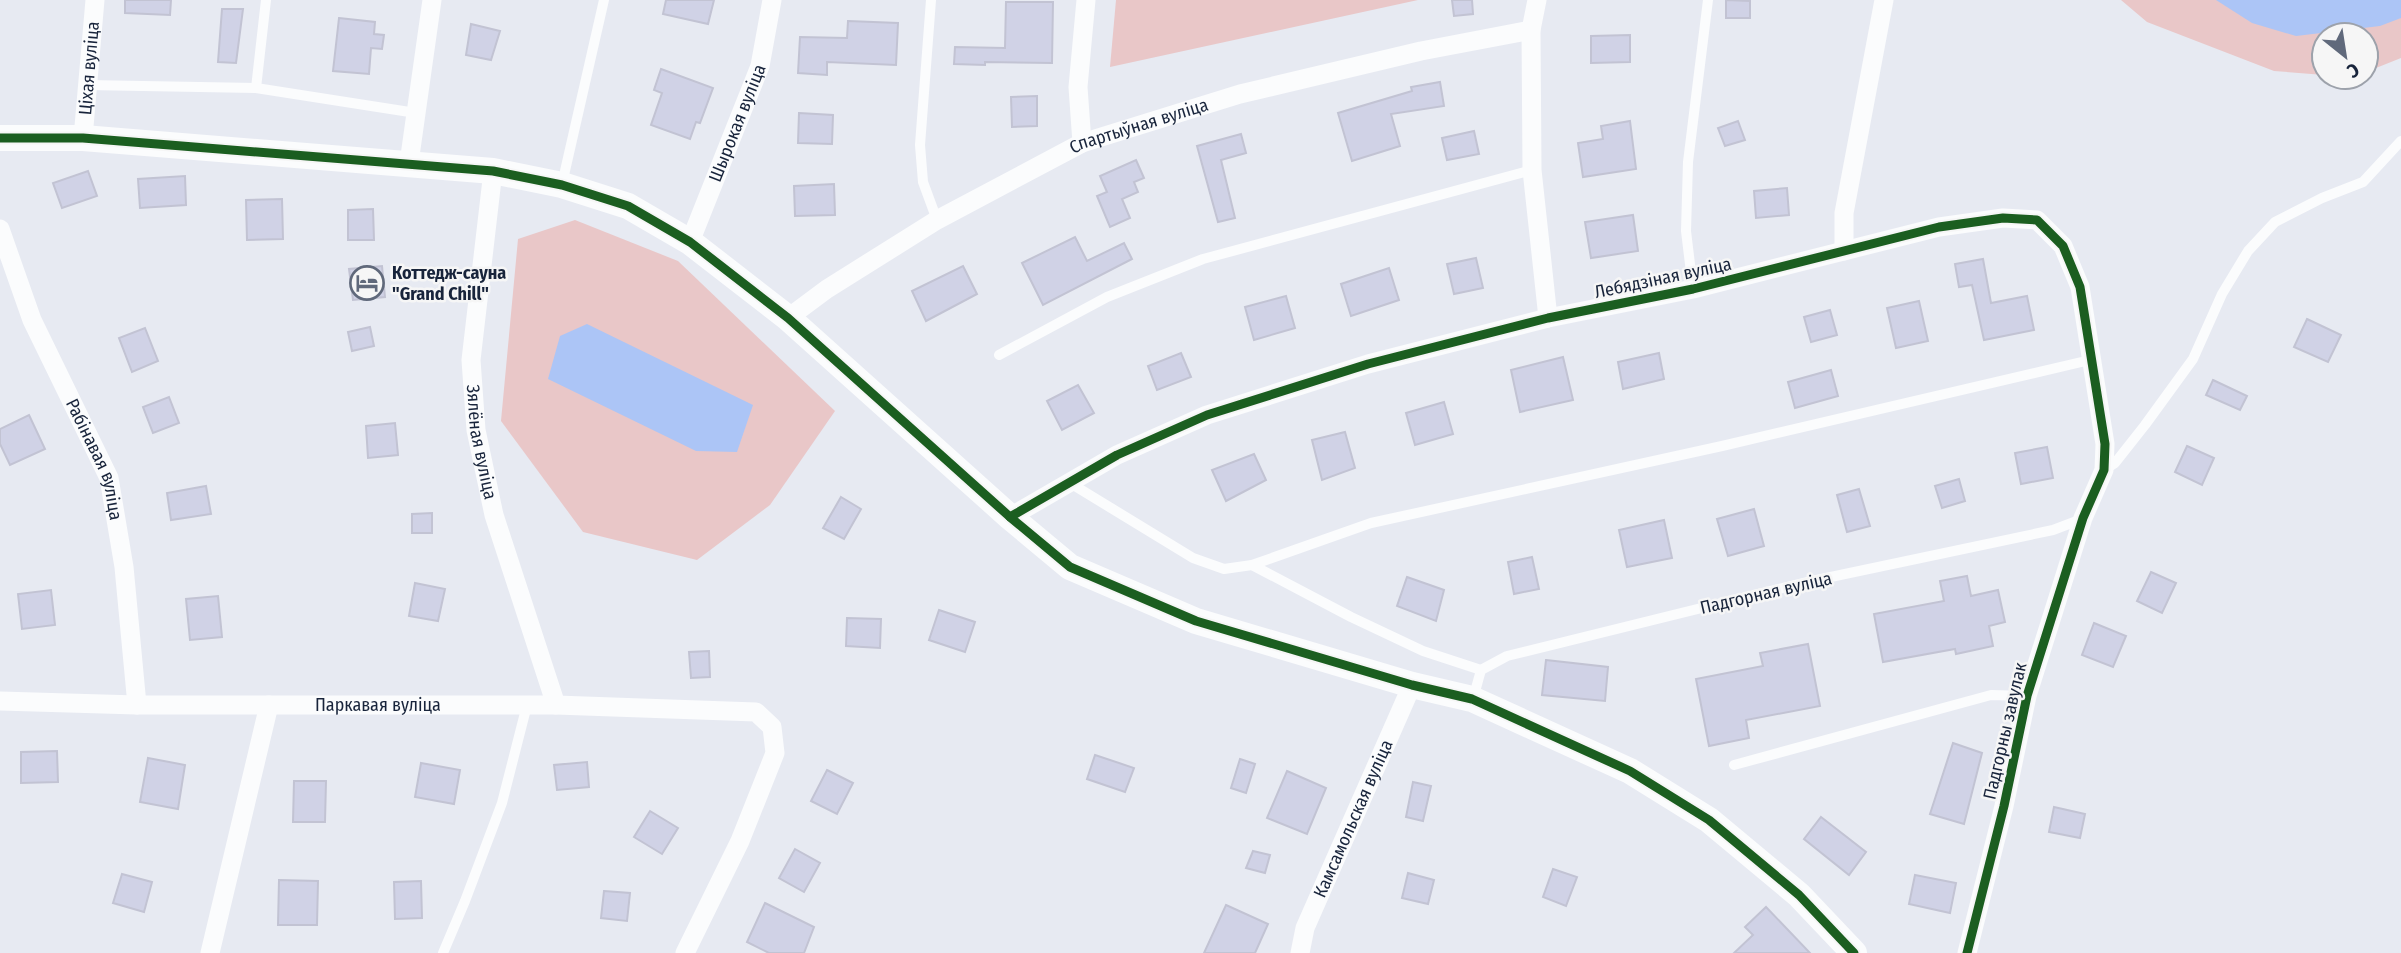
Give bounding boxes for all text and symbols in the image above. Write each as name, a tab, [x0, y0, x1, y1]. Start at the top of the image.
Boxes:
street label: Ціхая вуліца	[74, 20, 104, 116]
north arrow	[2310, 21, 2380, 91]
text: С	[2343, 58, 2363, 83]
street label: Шырокая вуліца	[704, 61, 771, 185]
street label: Спартыўная вуліца	[1066, 94, 1211, 159]
street label: Лебядзіная вуліца	[1592, 253, 1734, 303]
place label: Коттедж-сауна "Grand Chill"	[392, 262, 506, 305]
hotel icon: Коттедж-сауна "Grand Chill"	[348, 264, 386, 302]
street label: Зялёная вуліца	[462, 384, 501, 502]
street label: Рабінавая вуліца	[61, 395, 127, 522]
street label: Падгорная вуліца	[1698, 567, 1834, 619]
street label: Падгорны завулак	[1979, 660, 2032, 802]
street label: Паркавая вуліца	[315, 694, 441, 716]
street label: Камсамольская вуліца	[1309, 736, 1398, 901]

